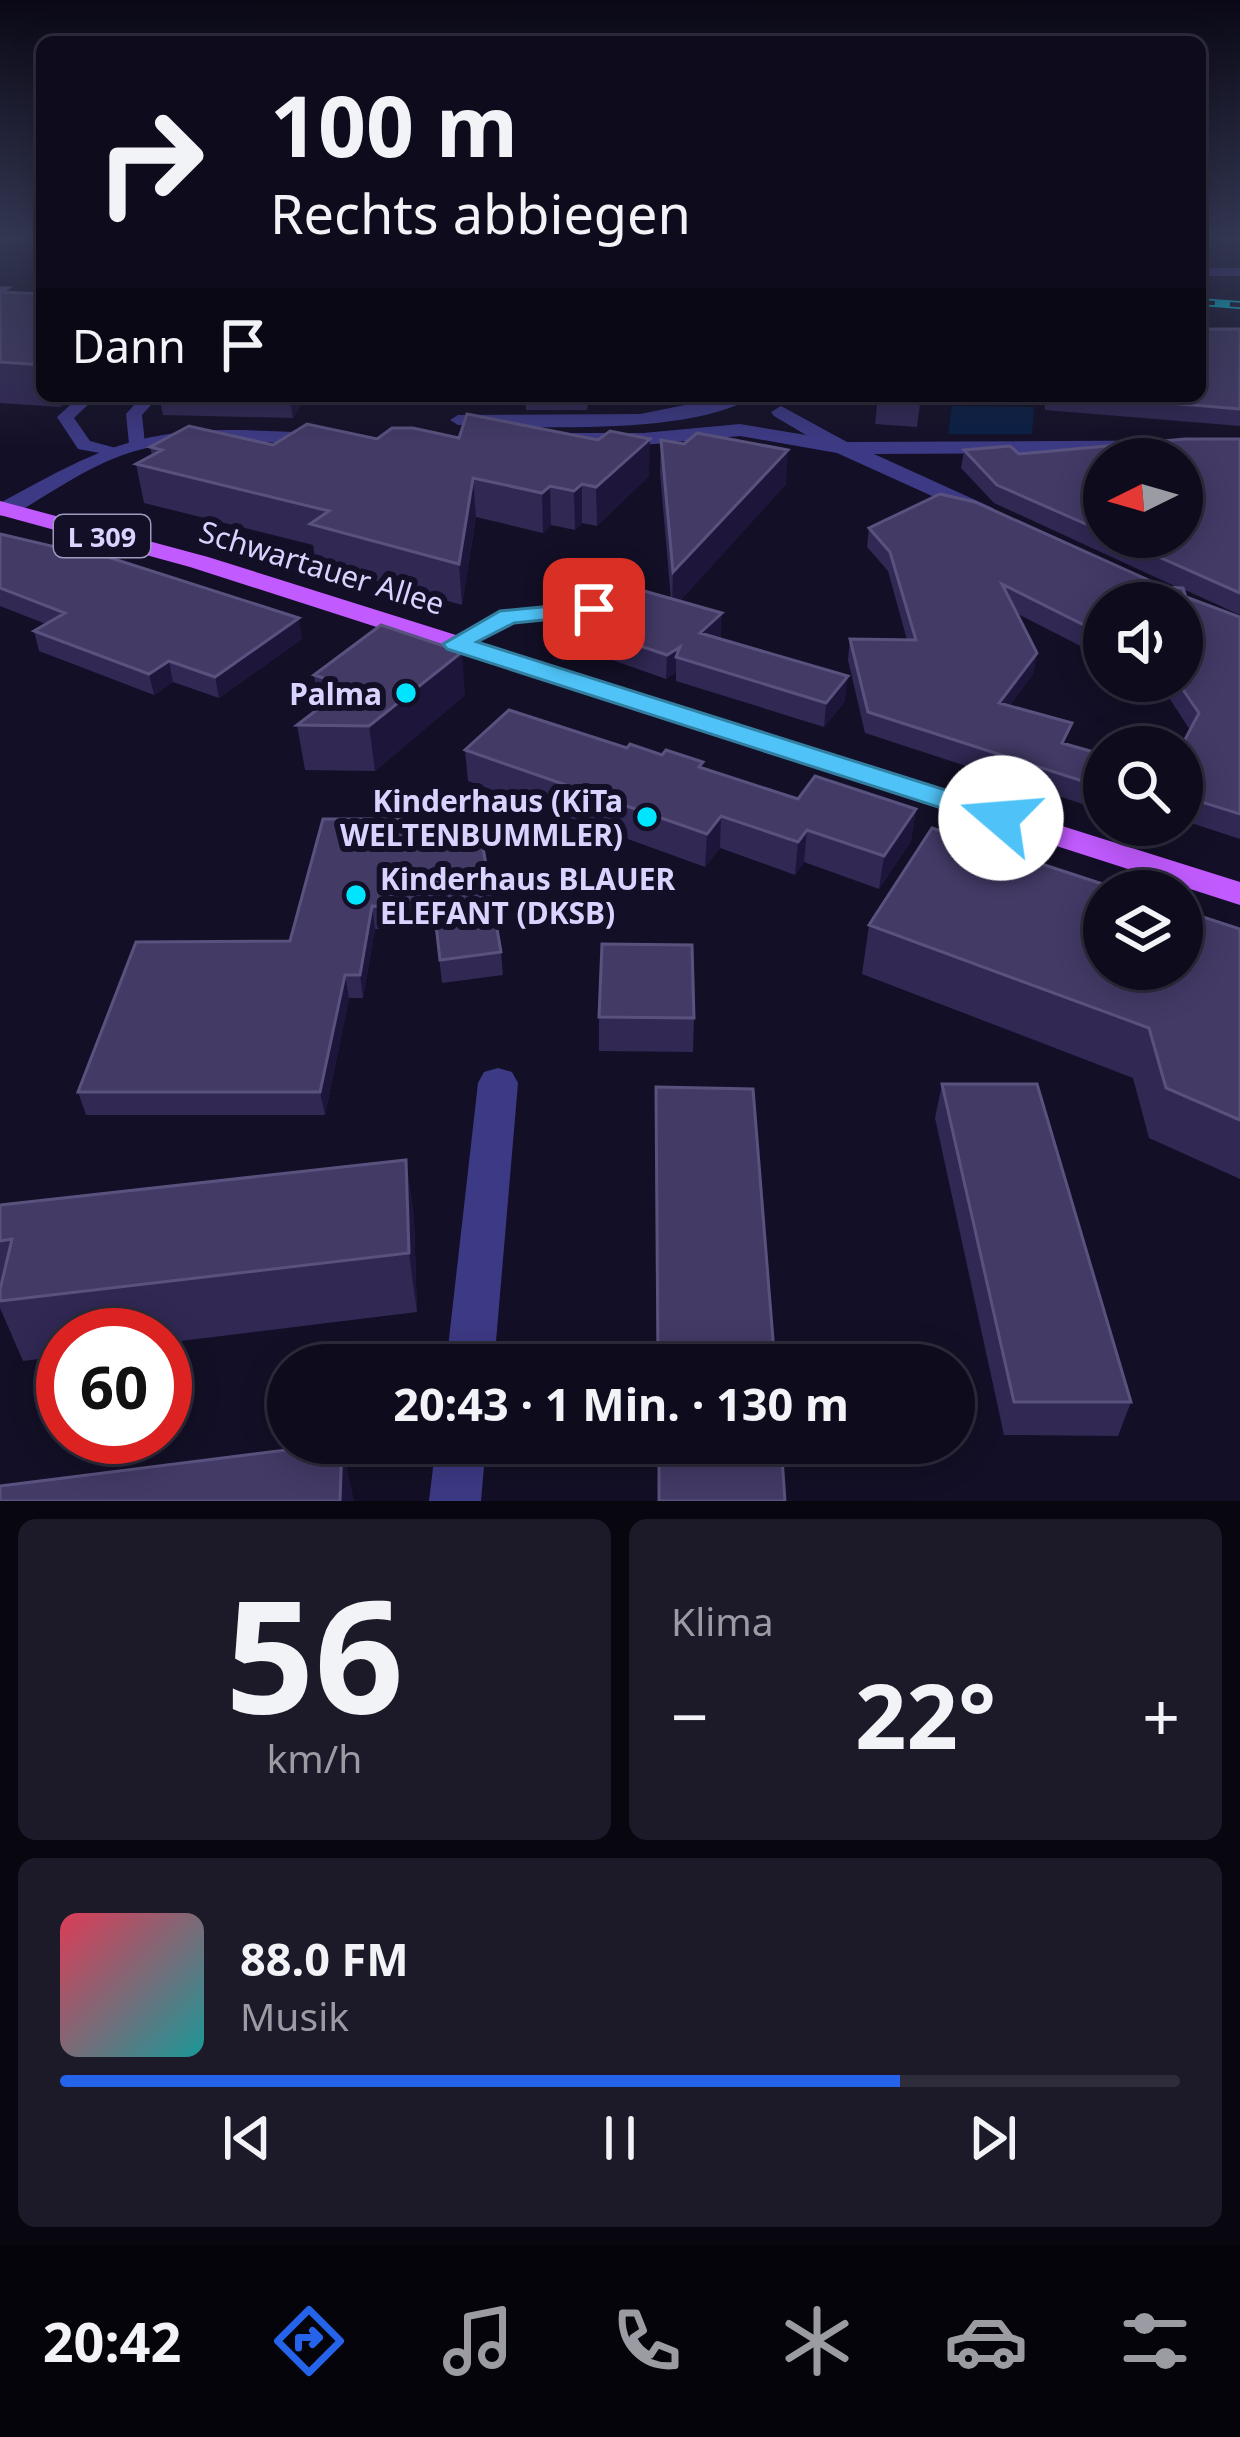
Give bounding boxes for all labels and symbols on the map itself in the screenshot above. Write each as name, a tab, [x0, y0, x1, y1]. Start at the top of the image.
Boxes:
north arrow	[1083, 438, 1203, 558]
street label: Schwartauer Allee	[195, 510, 449, 624]
road number: L 309	[54, 515, 150, 557]
pin	[543, 558, 645, 660]
place label: Palma	[289, 673, 382, 714]
marker: Palma	[393, 680, 419, 706]
position arrow	[938, 755, 1064, 881]
place label: Kinderhaus (KiTa WELTENBUMMLER)	[340, 780, 623, 855]
marker: Kinderhaus (KiTa WELTENBUMMLER)	[634, 804, 660, 830]
place label: Kinderhaus BLAUER ELEFANT (DKSB)	[380, 858, 675, 933]
marker: Kinderhaus BLAUER ELEFANT (DKSB)	[343, 882, 369, 908]
speed limit sign: 60	[36, 1308, 192, 1464]

